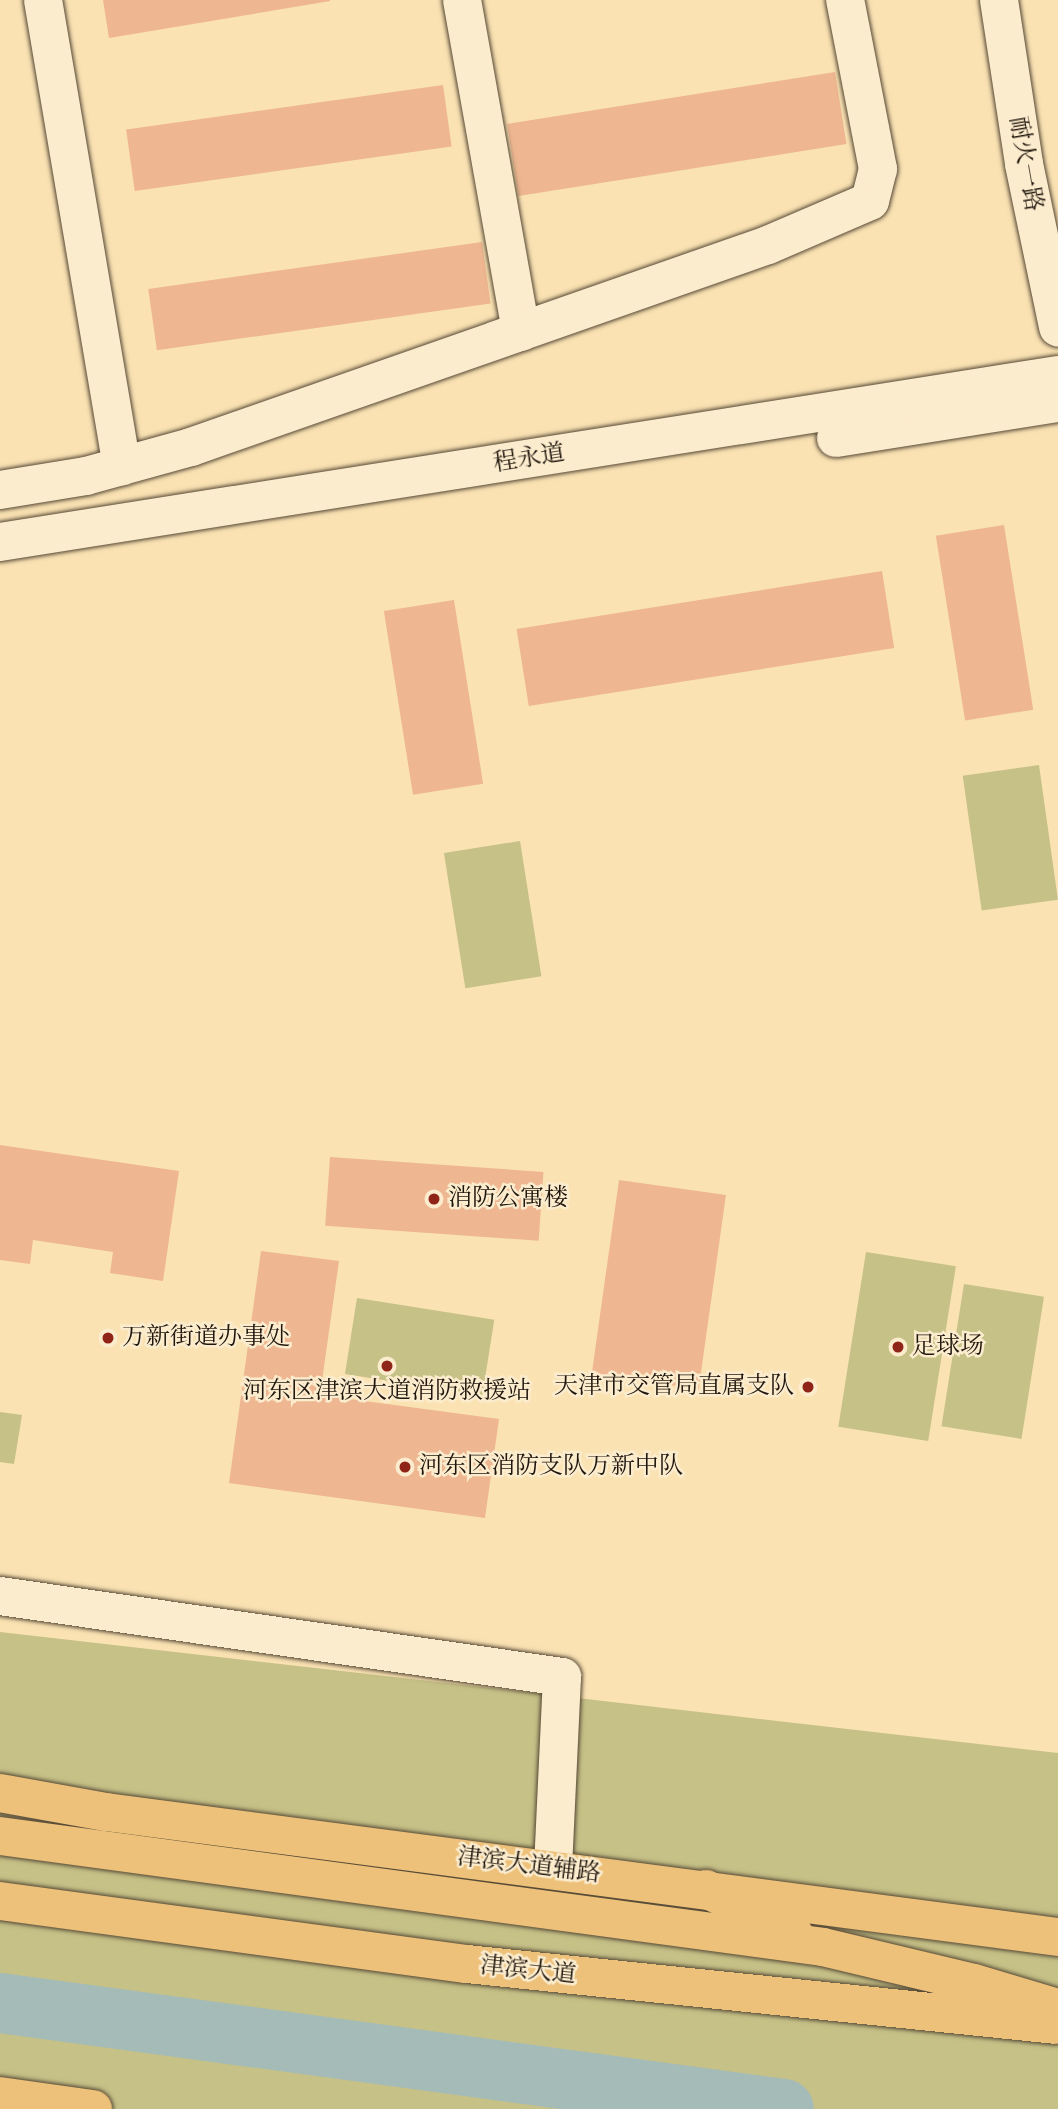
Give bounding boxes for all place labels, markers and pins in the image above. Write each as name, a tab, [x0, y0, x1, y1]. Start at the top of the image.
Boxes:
place label: 消防公寓楼	[448, 1185, 568, 1213]
marker: 消防公寓楼	[426, 1191, 442, 1207]
place label: 万新街道办事处	[122, 1324, 290, 1352]
marker: 万新街道办事处	[100, 1330, 116, 1346]
place label: 足球场	[912, 1333, 984, 1361]
marker: 足球场	[890, 1339, 906, 1355]
marker: 河东区津滨大道消防救援站	[379, 1358, 395, 1374]
place label: 天津市交管局直属支队	[554, 1373, 794, 1401]
place label: 河东区津滨大道消防救援站	[243, 1378, 531, 1406]
marker: 天津市交管局直属支队	[800, 1379, 816, 1395]
place label: 河东区消防支队万新中队	[419, 1453, 683, 1481]
marker: 河东区消防支队万新中队	[397, 1459, 413, 1475]

